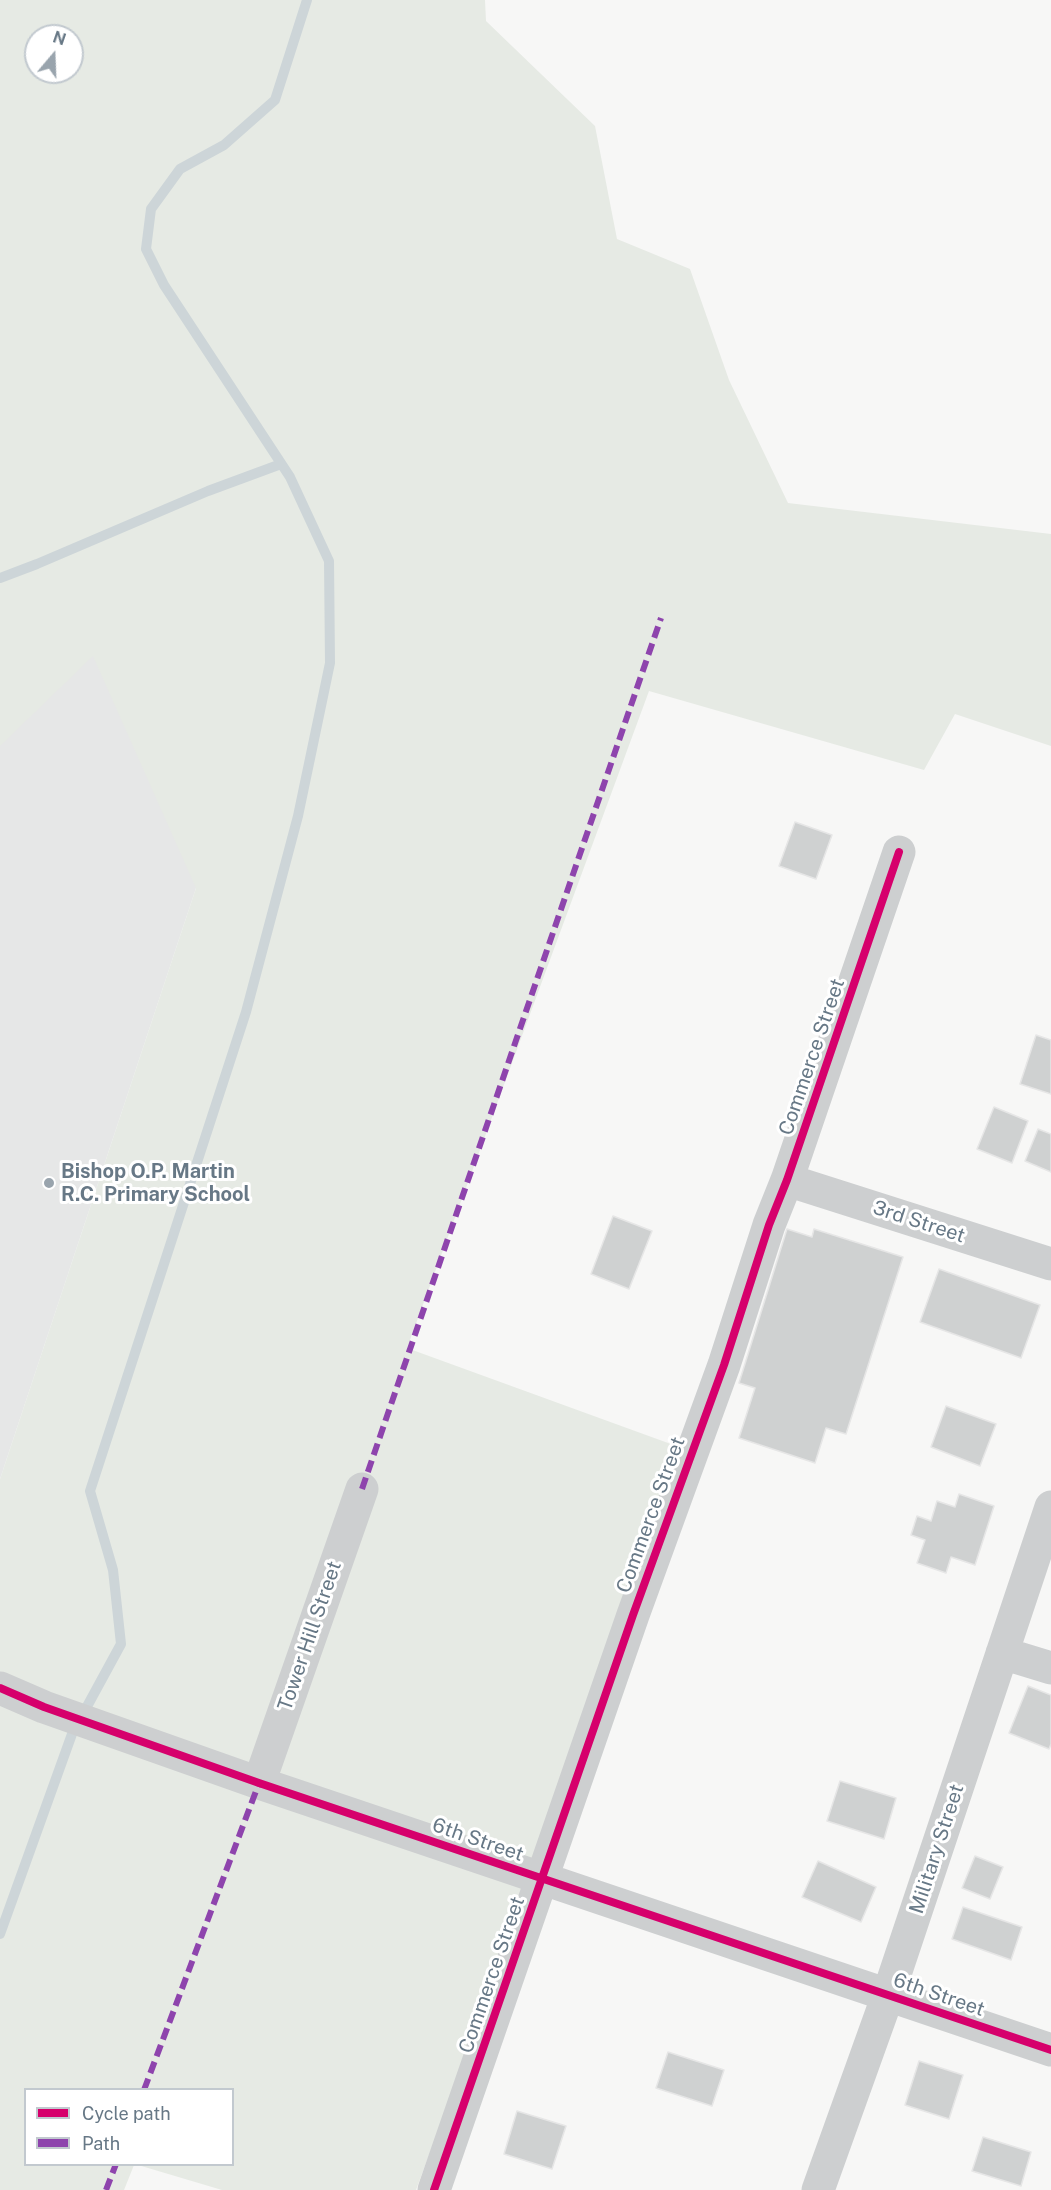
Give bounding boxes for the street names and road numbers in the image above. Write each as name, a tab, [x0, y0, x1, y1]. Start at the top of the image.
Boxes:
street label: Commerce Street	[774, 976, 850, 1138]
street label: 3rd Street	[870, 1196, 968, 1248]
street label: Commerce Street	[612, 1434, 690, 1596]
street label: Tower Hill Street	[273, 1558, 347, 1714]
street label: Military Street	[905, 1781, 969, 1917]
street label: 6th Street	[429, 1813, 527, 1867]
street label: Commerce Street	[454, 1894, 530, 2056]
street label: 6th Street	[890, 1968, 988, 2022]

